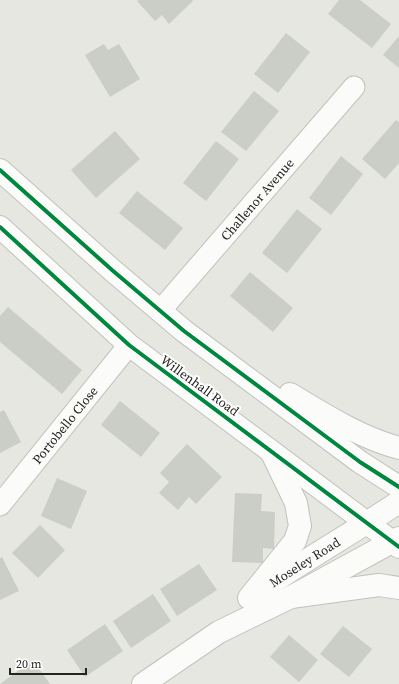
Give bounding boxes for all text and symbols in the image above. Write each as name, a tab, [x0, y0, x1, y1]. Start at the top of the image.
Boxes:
street label: Challenor Avenue	[217, 155, 298, 244]
street label: Willenhall Road	[157, 351, 243, 420]
street label: Portobello Close	[29, 383, 102, 467]
street label: Moseley Road	[266, 533, 344, 591]
scale bar	[10, 650, 86, 676]
text: 20 m	[16, 656, 42, 672]

